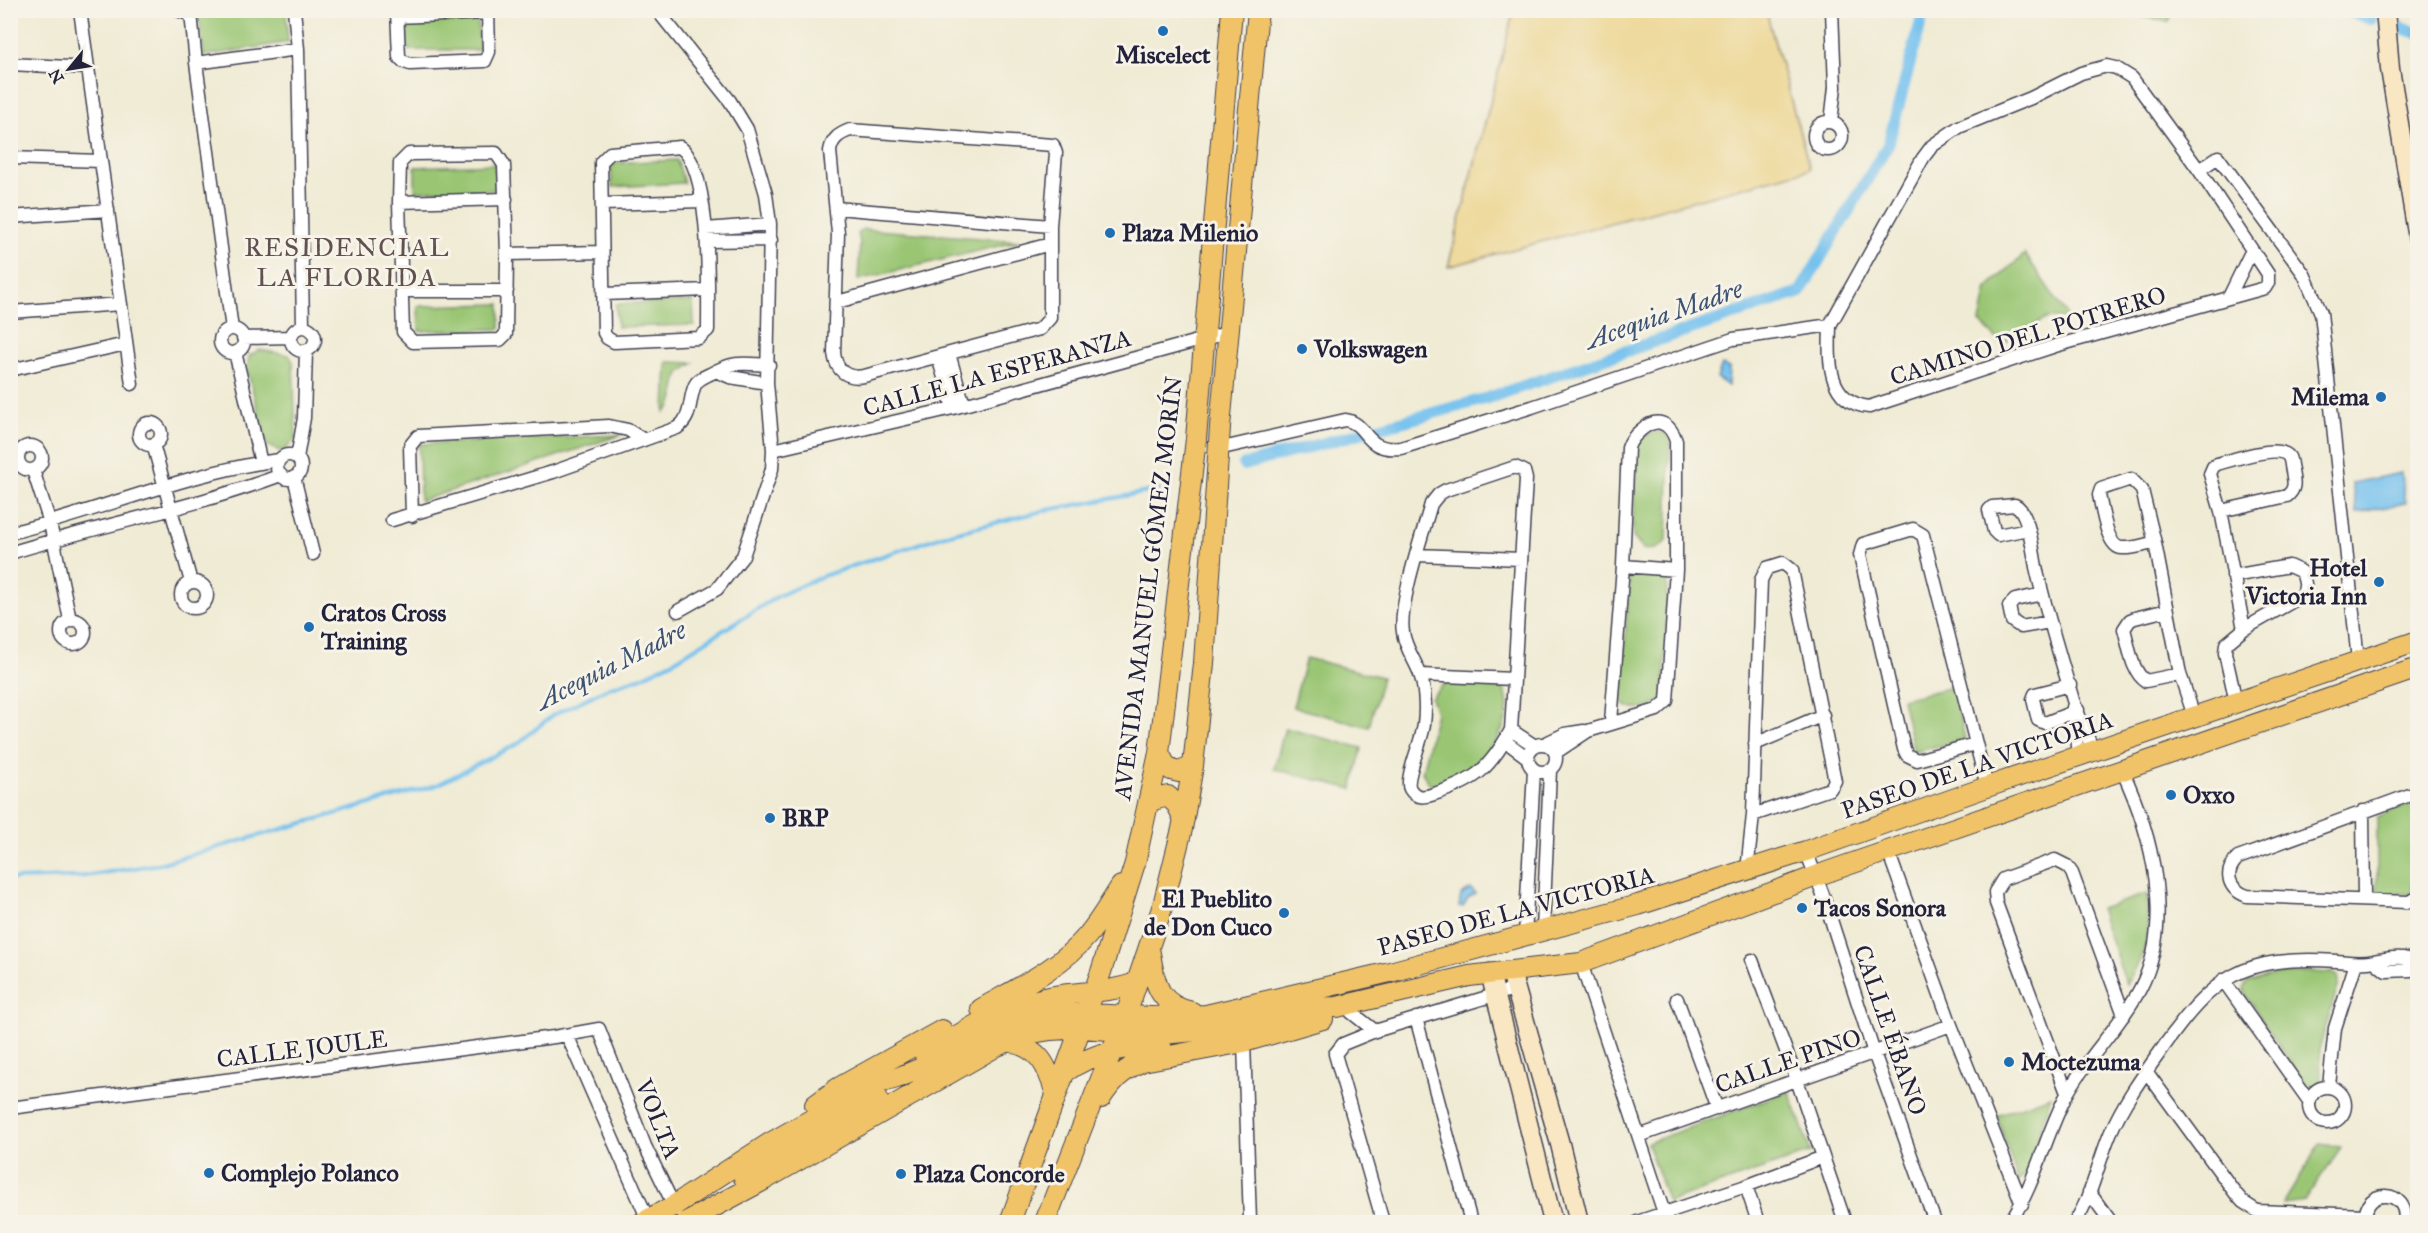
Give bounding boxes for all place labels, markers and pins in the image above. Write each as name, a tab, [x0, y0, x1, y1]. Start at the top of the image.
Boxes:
marker: Miscelect	[1156, 24, 1170, 38]
place label: Miscelect	[1115, 40, 1211, 70]
place label: Plaza Milenio	[1122, 218, 1258, 248]
marker: Plaza Milenio	[1103, 226, 1117, 240]
place label: Volkswagen	[1313, 334, 1428, 364]
marker: Volkswagen	[1295, 342, 1309, 356]
place label: Milema	[2291, 382, 2370, 412]
marker: Milema	[2374, 390, 2388, 404]
place label: Hotel Victoria Inn	[2245, 553, 2368, 611]
marker: Hotel Victoria Inn	[2372, 575, 2386, 589]
place label: Cratos Cross Training	[320, 598, 446, 656]
marker: Cratos Cross Training	[302, 620, 316, 634]
place label: Oxxo	[2183, 780, 2235, 810]
marker: Oxxo	[2164, 788, 2178, 802]
place label: BRP	[782, 803, 829, 833]
marker: BRP	[763, 811, 777, 825]
place label: El Pueblito de Don Cuco	[1144, 884, 1272, 942]
place label: Tacos Sonora	[1813, 893, 1947, 923]
marker: Tacos Sonora	[1795, 901, 1809, 915]
marker: El Pueblito de Don Cuco	[1277, 906, 1291, 920]
place label: Moctezuma	[2021, 1047, 2141, 1077]
marker: Moctezuma	[2002, 1055, 2016, 1069]
place label: Complejo Polanco	[221, 1158, 399, 1188]
place label: Plaza Concorde	[913, 1159, 1065, 1189]
marker: Complejo Polanco	[202, 1166, 216, 1180]
marker: Plaza Concorde	[894, 1167, 908, 1181]

